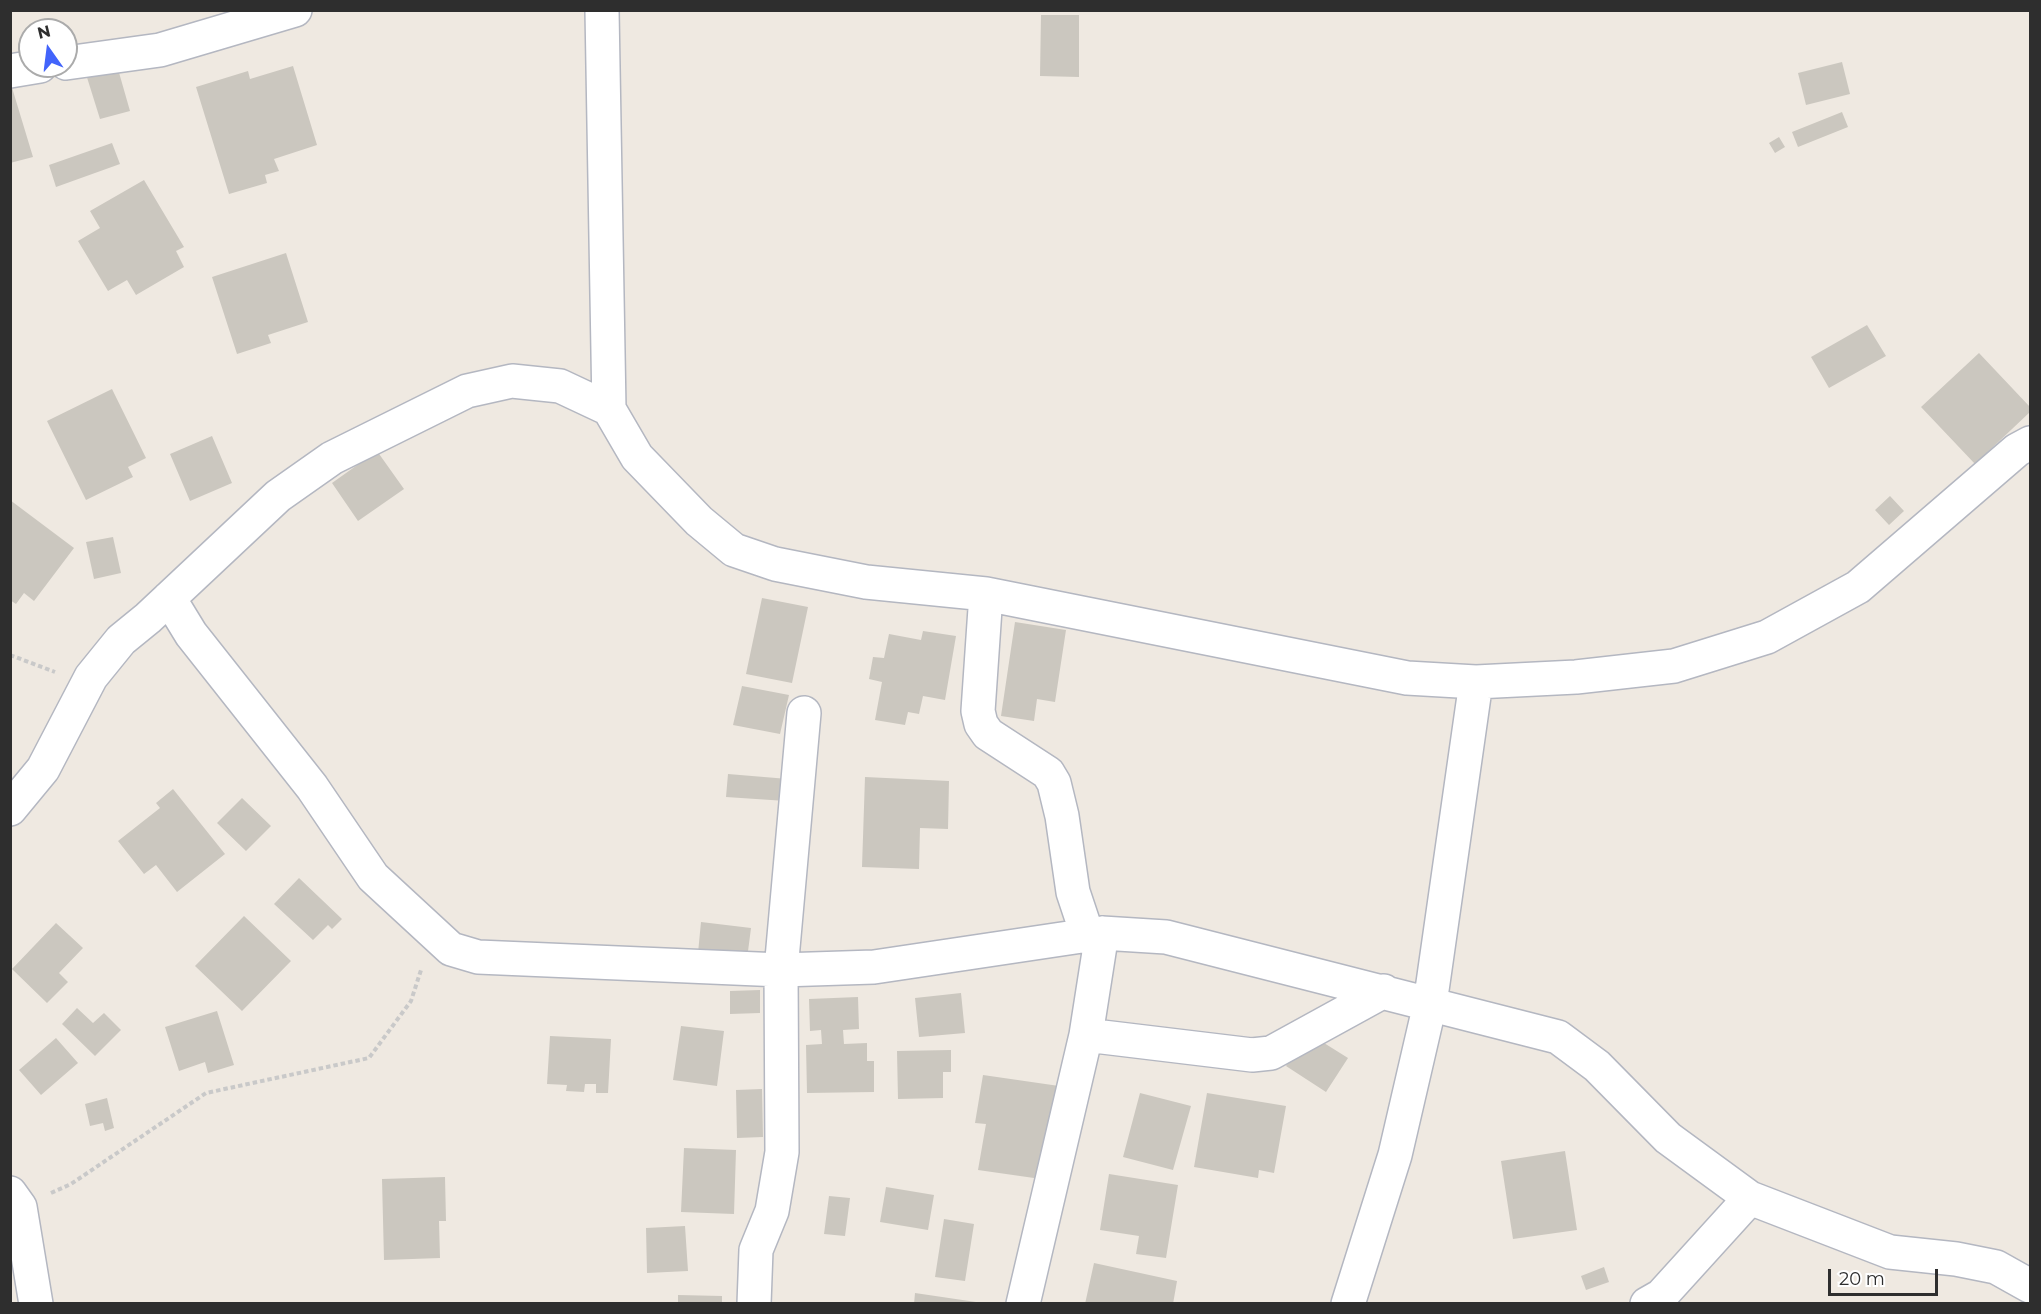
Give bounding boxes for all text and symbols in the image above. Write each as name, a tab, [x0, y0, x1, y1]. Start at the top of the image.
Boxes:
north arrow	[18, 18, 78, 78]
text: N	[35, 21, 53, 43]
scale bar	[1831, 1257, 1940, 1295]
text: 20 m	[1839, 1268, 1885, 1290]

